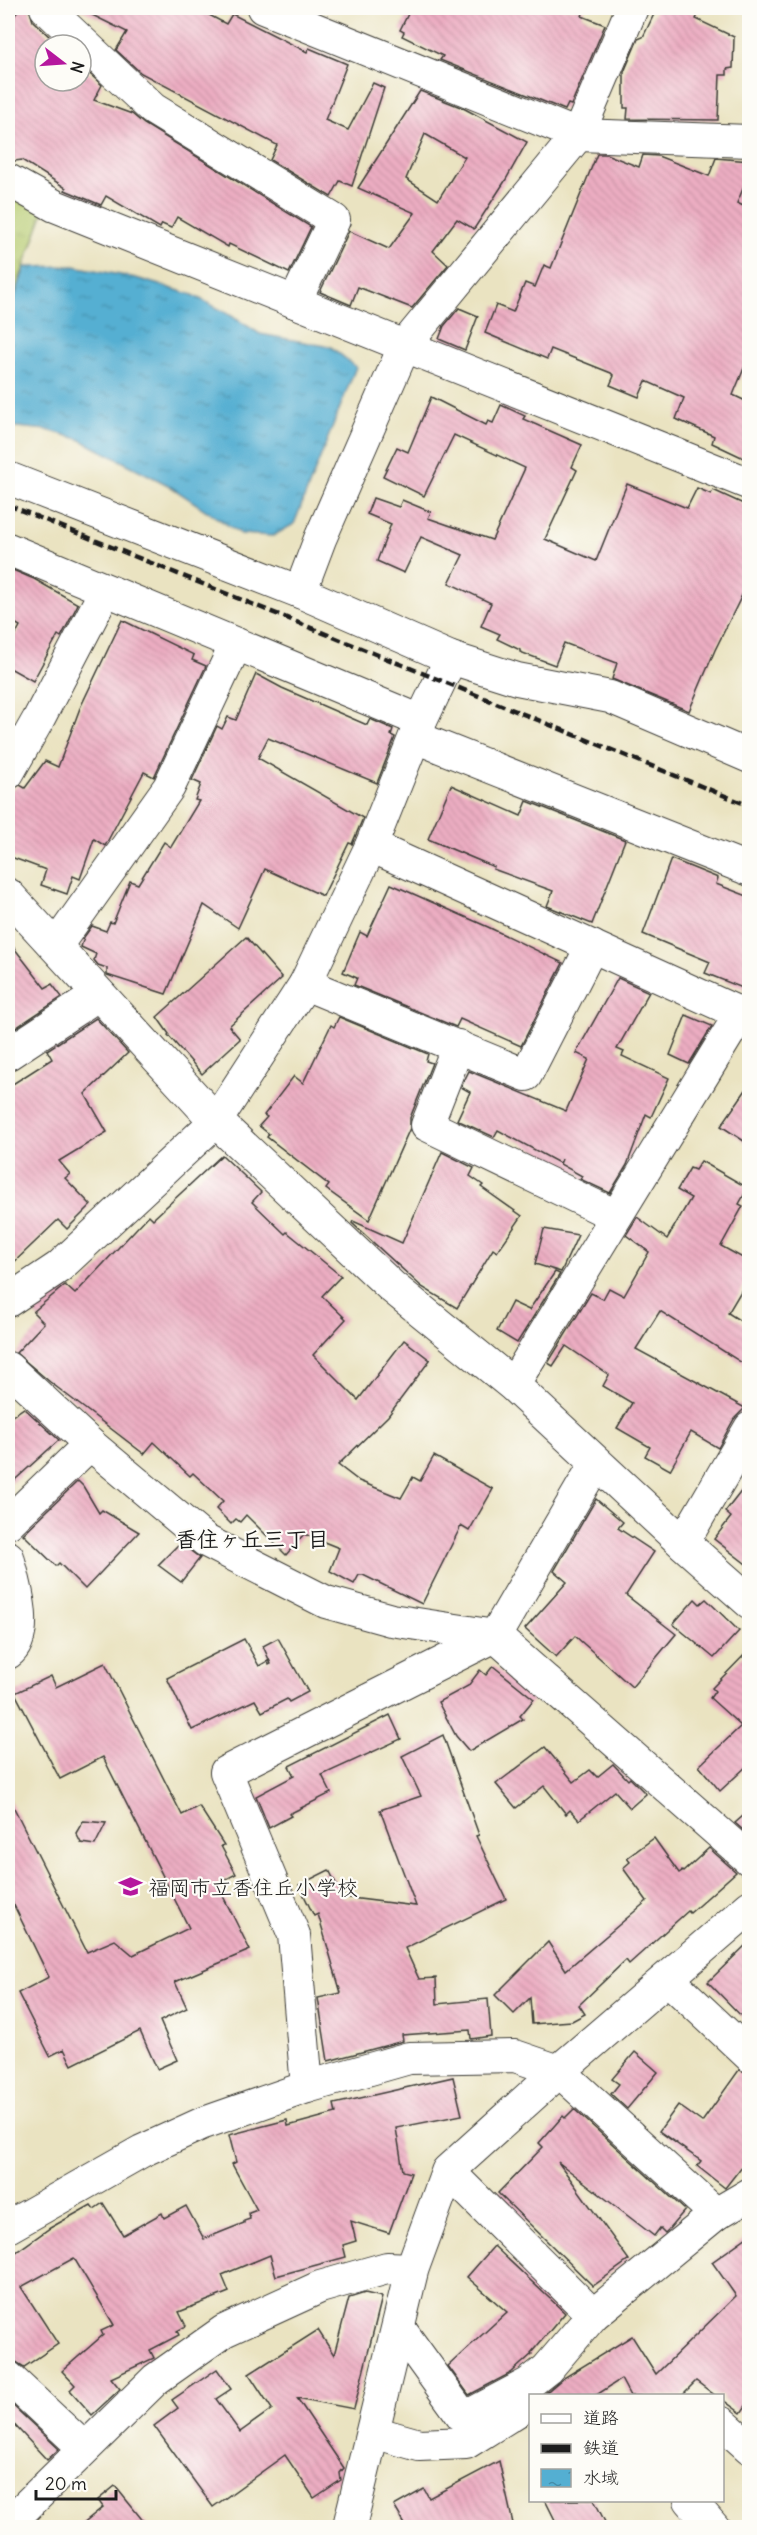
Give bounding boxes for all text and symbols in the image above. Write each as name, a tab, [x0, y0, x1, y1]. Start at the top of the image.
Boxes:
north arrow	[33, 33, 93, 93]
text: N	[66, 59, 89, 76]
district label: 香住ヶ丘三丁目	[175, 1525, 329, 1553]
school or university icon: 福岡市立香住丘小学校	[117, 1874, 143, 1900]
place label: 福岡市立香住丘小学校	[148, 1874, 358, 1901]
legend	[529, 2394, 724, 2502]
text: 道路	[583, 2406, 619, 2429]
text: 鉄道	[583, 2436, 619, 2459]
scale bar	[36, 2463, 116, 2501]
text: 水域	[583, 2466, 619, 2489]
text: 20 m	[45, 2472, 87, 2495]

